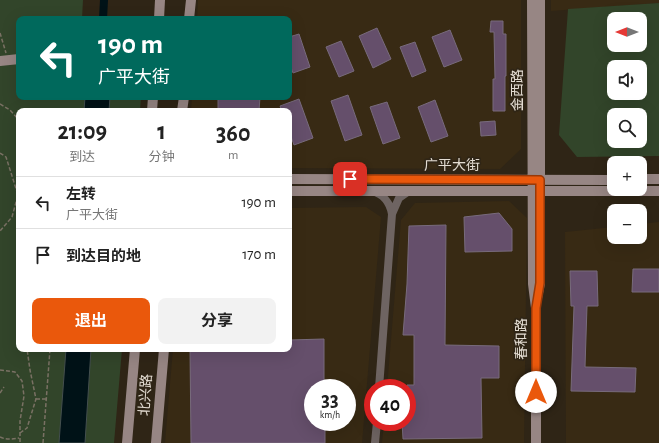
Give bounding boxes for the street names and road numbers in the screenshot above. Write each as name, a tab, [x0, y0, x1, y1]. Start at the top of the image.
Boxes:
street label: 金西路	[510, 69, 525, 111]
street label: 广平大街	[424, 158, 480, 173]
street label: 春和路	[514, 318, 529, 360]
street label: 北兴路	[136, 373, 154, 416]

